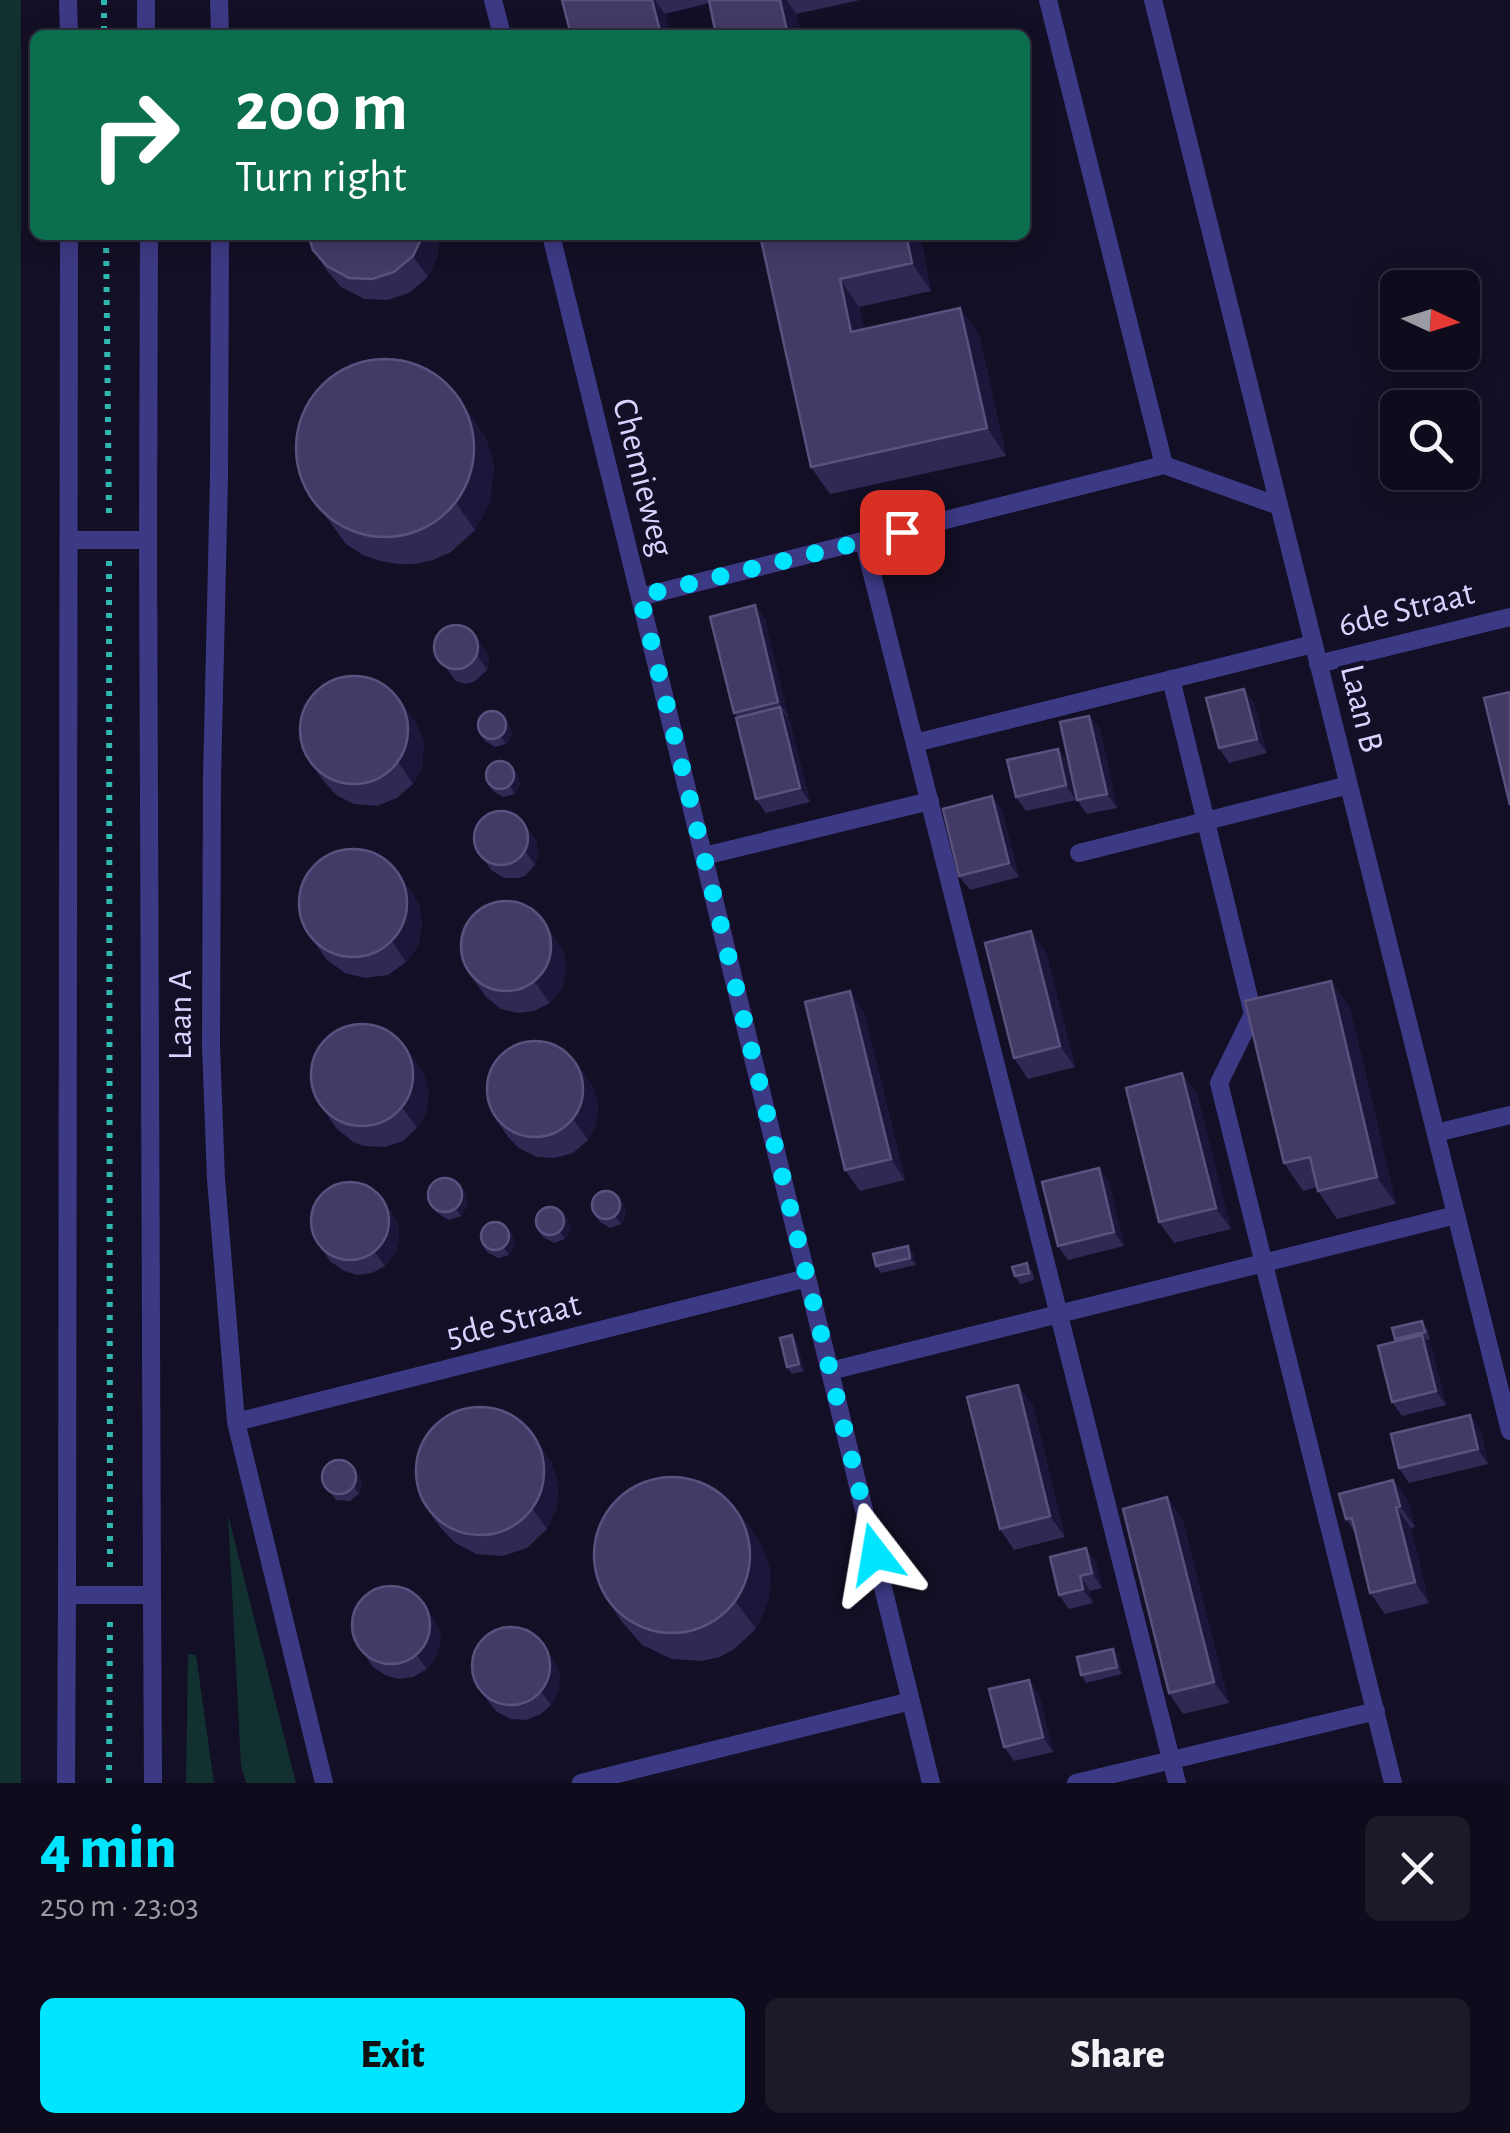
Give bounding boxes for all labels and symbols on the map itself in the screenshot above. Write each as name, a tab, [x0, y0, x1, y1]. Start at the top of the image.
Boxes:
north arrow	[1380, 270, 1480, 370]
street label: Chemieweg	[606, 395, 679, 560]
pin	[860, 490, 945, 575]
street label: 6de Straat	[1335, 576, 1478, 643]
street label: Laan B	[1334, 661, 1389, 756]
street label: Laan A	[163, 970, 198, 1060]
street label: 5de Straat	[443, 1287, 584, 1354]
position arrow	[823, 1502, 927, 1606]

